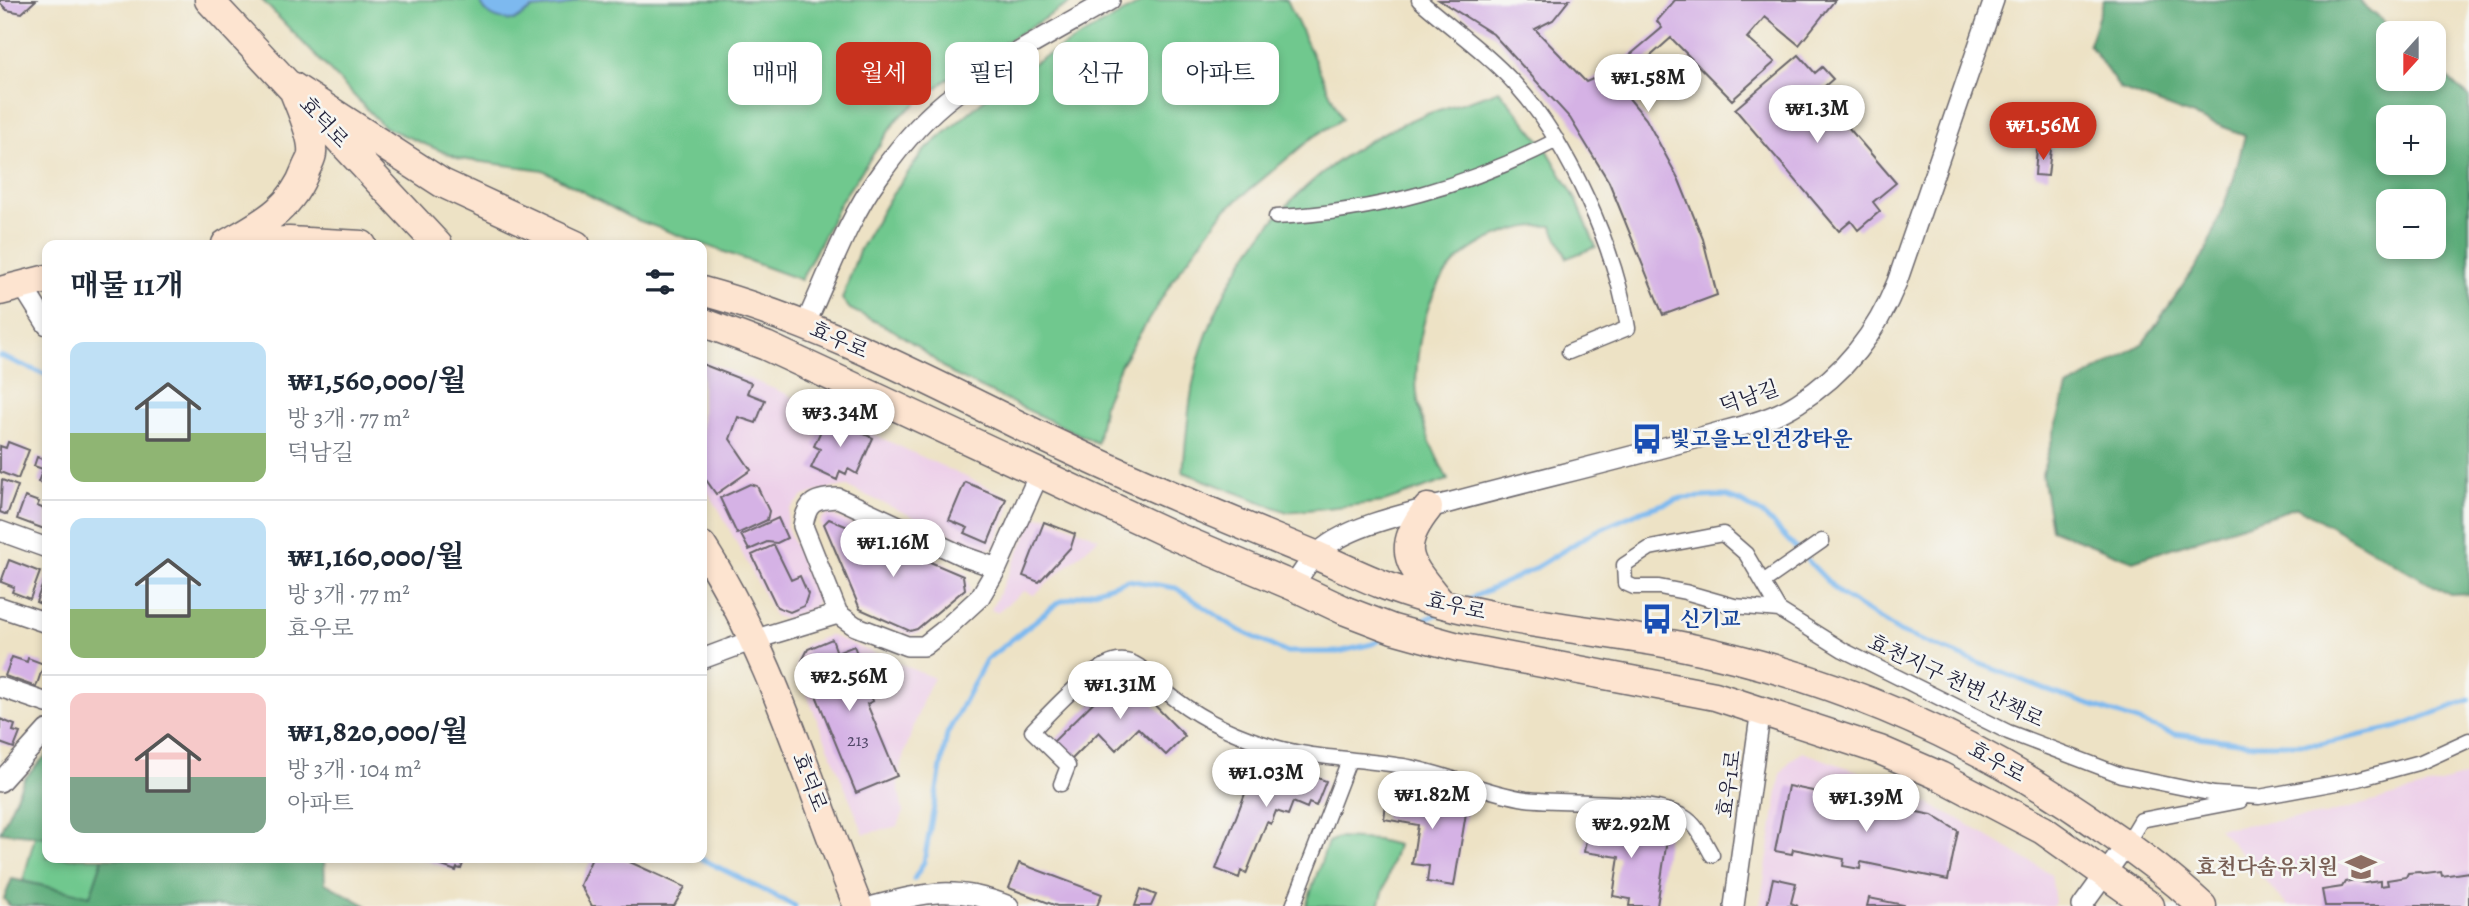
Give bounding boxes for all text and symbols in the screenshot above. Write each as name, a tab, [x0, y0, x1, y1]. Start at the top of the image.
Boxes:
north arrow	[2376, 21, 2446, 91]
map controls	[2376, 21, 2446, 259]
chip: 매매	[728, 42, 822, 105]
chip: 월세	[836, 42, 931, 105]
chip: 필터	[945, 42, 1039, 105]
chip: 신규	[1053, 42, 1148, 105]
chip: 아파트	[1162, 42, 1279, 105]
pin: ₩1.58M	[1591, 54, 1705, 114]
text: ₩1.58M	[1610, 61, 1686, 92]
pin: ₩1.3M	[1768, 86, 1866, 145]
street label: 효덕로	[293, 90, 355, 154]
text: ₩1.3M	[1785, 92, 1849, 123]
pin: ₩1.56M	[1986, 102, 2100, 162]
button: +	[2376, 105, 2446, 175]
text: ₩1.56M	[2006, 109, 2080, 140]
button: −	[2376, 189, 2446, 259]
icon: filters	[641, 263, 679, 301]
text: 매물 11개	[70, 265, 184, 305]
street label: 효우로	[806, 315, 872, 365]
text: ₩1,560,000/월	[287, 360, 467, 400]
icon: home	[126, 370, 210, 454]
street label: 덕남길	[1716, 374, 1782, 420]
pin: ₩3.34M	[783, 390, 897, 449]
text: ₩3.34M	[802, 396, 878, 427]
text: 방 3개 · 77 m²	[287, 403, 410, 434]
bus stop icon: 빛고을노인건강타운	[1630, 422, 1664, 456]
place label: 빛고을노인건강타운	[1670, 425, 1853, 453]
text: 덕남길	[287, 437, 354, 468]
pin: ₩1.16M	[836, 520, 950, 579]
text: ₩1.16M	[856, 526, 930, 557]
text: ₩1,160,000/월	[287, 536, 465, 576]
icon: home	[126, 546, 210, 630]
text: 방 3개 · 77 m²	[287, 579, 410, 610]
street label: 효우로	[1423, 586, 1489, 626]
bus stop icon: 신기교	[1640, 602, 1674, 636]
place label: 신기교	[1680, 605, 1741, 633]
text: 효우로	[287, 613, 354, 644]
street label: 효천지구 천변 산책로	[1864, 628, 2048, 734]
pin: ₩2.56M	[792, 654, 906, 713]
text: ₩2.56M	[810, 660, 888, 691]
pin: ₩1.31M	[1063, 662, 1177, 721]
text: ₩1.31M	[1084, 668, 1156, 699]
text: ₩1,820,000/월	[287, 711, 469, 751]
icon: home	[126, 721, 210, 805]
house number: 213	[847, 728, 869, 752]
street label: 효우로	[1964, 735, 2030, 789]
street label: 효우1로	[1710, 748, 1748, 820]
street label: 효덕로	[786, 749, 834, 815]
pin: ₩1.03M	[1209, 750, 1323, 809]
text: 방 3개 · 104 m²	[287, 754, 421, 785]
text: ₩1.03M	[1228, 756, 1304, 787]
pin: ₩1.82M	[1375, 772, 1489, 831]
pin: ₩1.39M	[1809, 774, 1923, 834]
text: ₩1.82M	[1394, 778, 1470, 809]
text: ₩1.39M	[1829, 781, 1903, 812]
text: 아파트	[287, 788, 354, 819]
pin: ₩2.92M	[1574, 800, 1688, 860]
text: ₩2.92M	[1591, 807, 1671, 838]
school or university icon: 효천다솜유치원	[2344, 850, 2378, 884]
place label: 효천다솜유치원	[2196, 853, 2338, 881]

